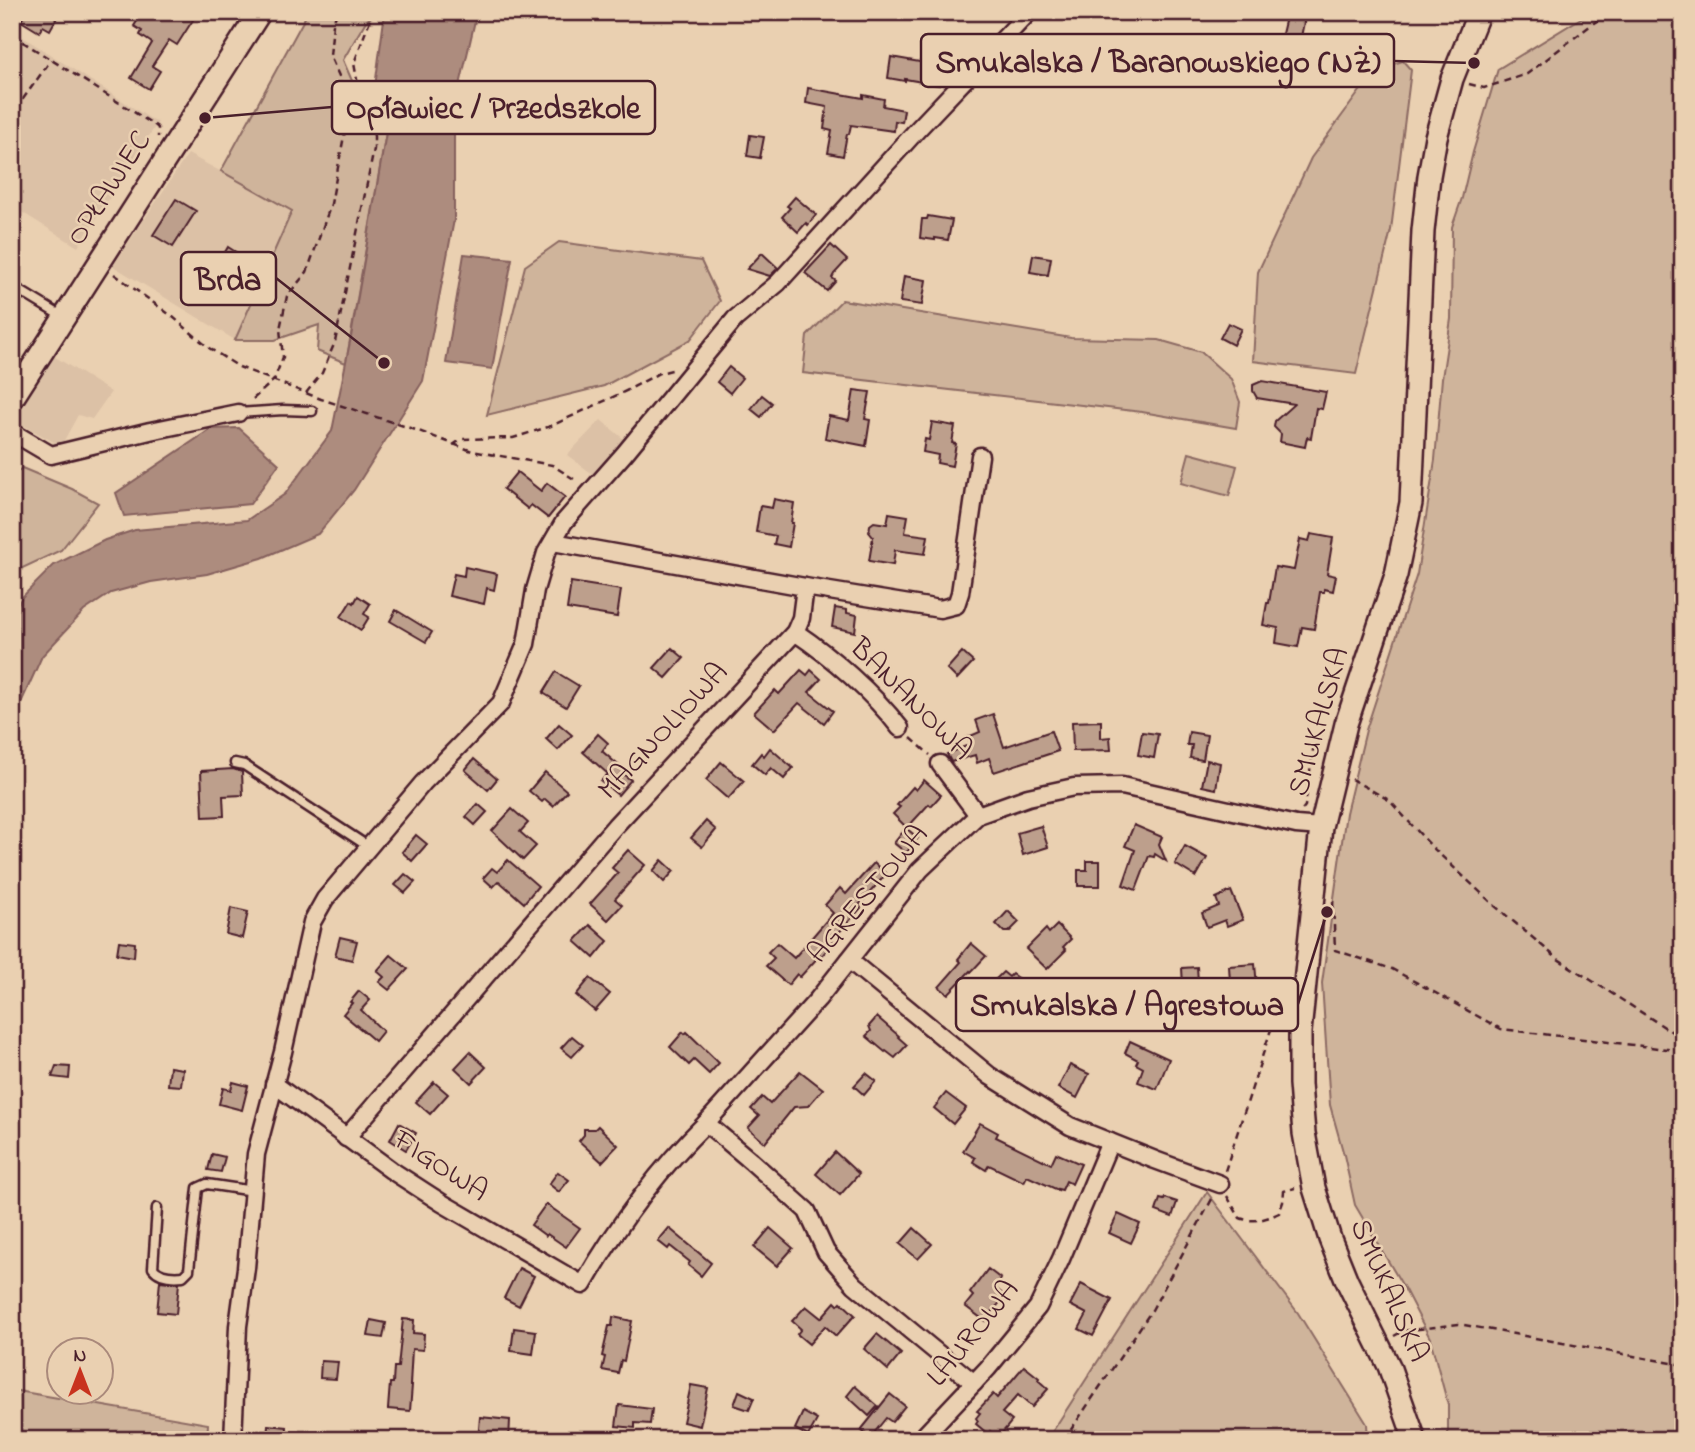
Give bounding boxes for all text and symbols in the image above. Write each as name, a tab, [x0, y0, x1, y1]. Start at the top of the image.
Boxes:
callout: Smukalska / Baranowskiego (NŻ)	[921, 34, 1394, 87]
text: Smukalska / Baranowskiego (NŻ)	[935, 41, 1381, 89]
callout: Opławiec / Przedszkole	[332, 81, 655, 134]
text: Opławiec / Przedszkole	[346, 87, 642, 134]
street label: OPŁAWIEC	[56, 123, 164, 255]
callout: Brda	[181, 252, 276, 305]
text: Brda	[193, 259, 261, 306]
street label: BANANOWA	[837, 627, 982, 772]
street label: SMUKALSKA	[1278, 642, 1362, 802]
street label: MAGNOLIOWA	[588, 653, 740, 811]
street label: AGRESTOWA	[798, 816, 940, 974]
callout: Smukalska / Agrestowa	[956, 978, 1298, 1031]
text: Smukalska / Agrestowa	[970, 984, 1284, 1032]
street label: FIGOWA	[383, 1119, 496, 1214]
street label: SMUKALSKA	[1337, 1212, 1439, 1370]
street label: LAUROWA	[917, 1271, 1031, 1397]
north arrow	[46, 1336, 116, 1406]
text: N	[74, 1343, 87, 1370]

